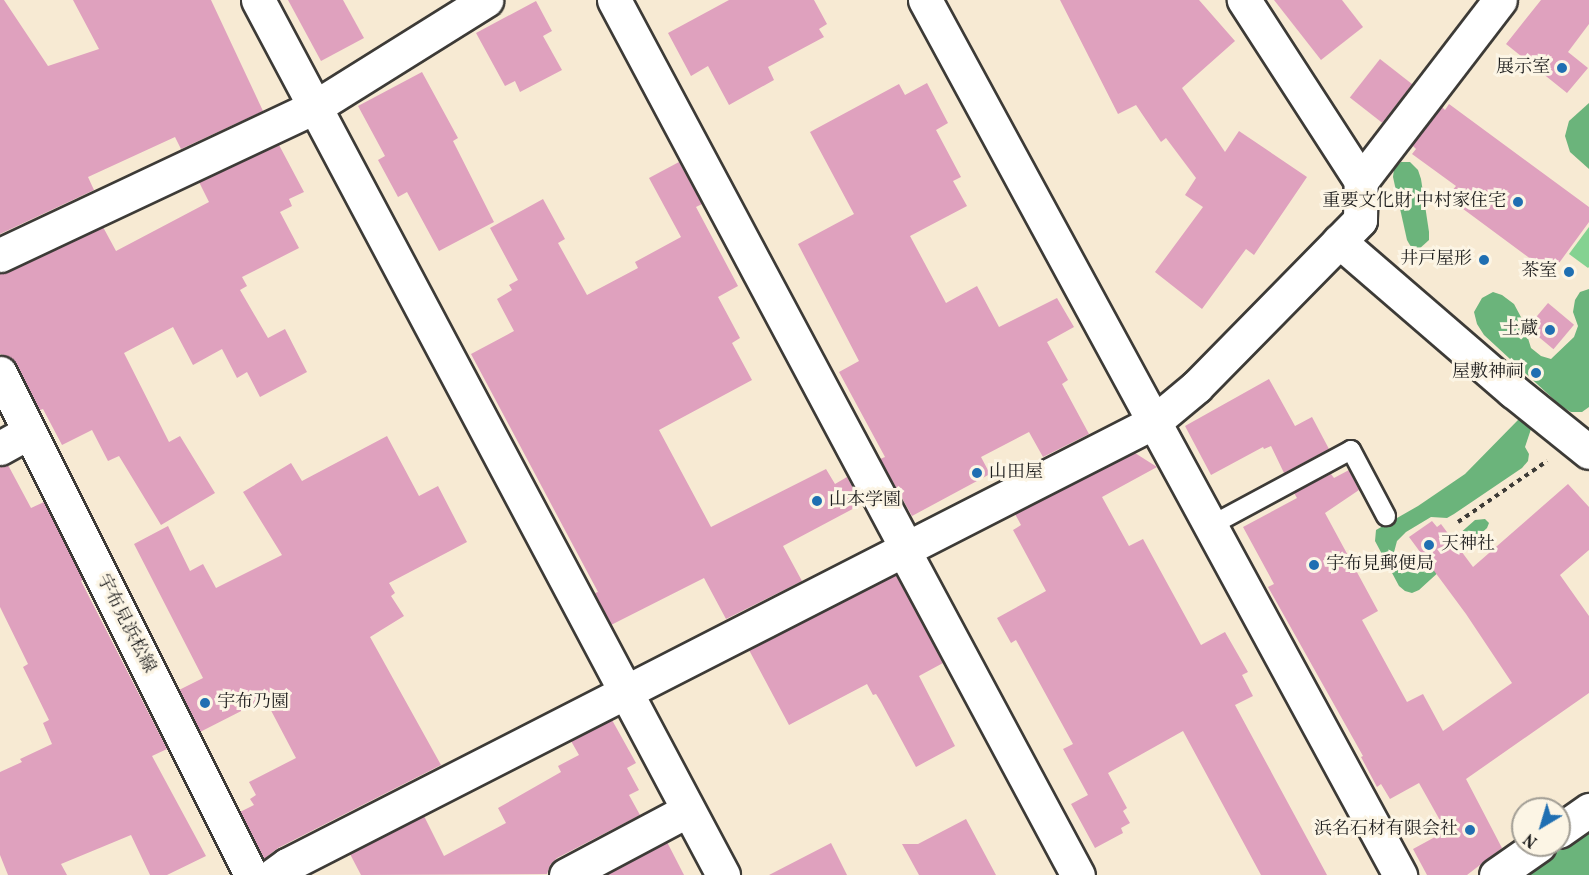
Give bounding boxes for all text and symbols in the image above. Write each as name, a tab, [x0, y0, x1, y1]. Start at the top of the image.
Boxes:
place label: 展示室	[1496, 57, 1550, 79]
marker: 展示室	[1555, 61, 1569, 75]
place label: 重要文化財 中村家住宅	[1322, 191, 1506, 213]
marker: 重要文化財 中村家住宅	[1511, 195, 1525, 209]
place label: 井戸屋形	[1400, 249, 1472, 271]
marker: 井戸屋形	[1477, 253, 1491, 267]
place label: 茶室	[1521, 261, 1557, 283]
marker: 茶室	[1562, 265, 1576, 279]
place label: 土蔵	[1502, 319, 1538, 341]
marker: 土蔵	[1543, 323, 1557, 337]
place label: 屋敷神祠	[1452, 362, 1524, 384]
marker: 屋敷神祠	[1529, 366, 1543, 380]
place label: 山田屋	[989, 462, 1043, 484]
marker: 山田屋	[970, 466, 984, 480]
place label: 山本学園	[829, 490, 901, 512]
marker: 山本学園	[810, 494, 824, 508]
place label: 天神社	[1441, 534, 1495, 556]
marker: 天神社	[1422, 538, 1436, 552]
place label: 宇布見郵便局	[1326, 554, 1434, 576]
marker: 宇布見郵便局	[1307, 558, 1321, 572]
street label: 宇布見浜松線	[91, 571, 159, 677]
place label: 宇布乃園	[217, 692, 289, 714]
marker: 宇布乃園	[198, 696, 212, 710]
north arrow	[1511, 797, 1571, 857]
place label: 浜名石材有限会社	[1314, 819, 1458, 841]
marker: 浜名石材有限会社	[1463, 823, 1477, 837]
text: N	[1520, 827, 1543, 852]

